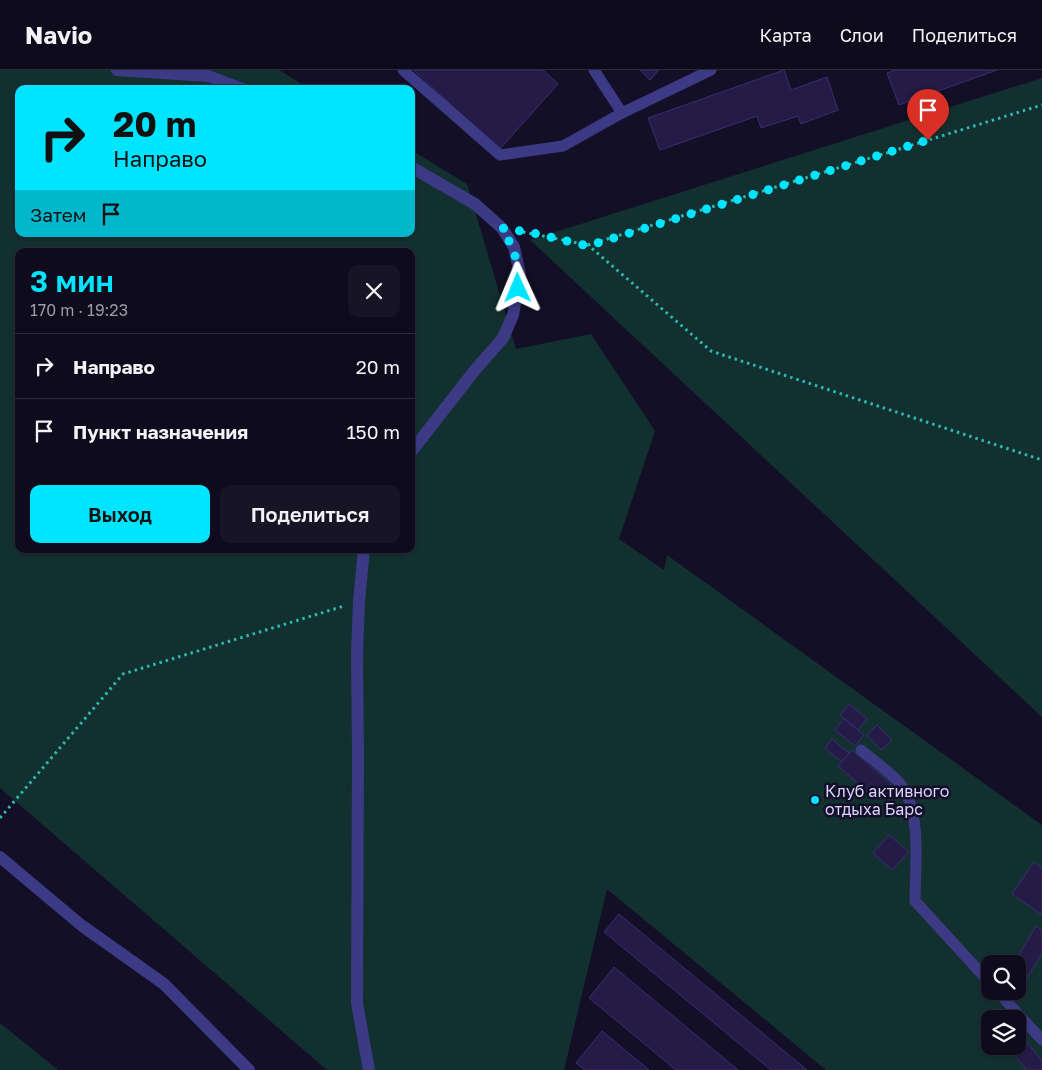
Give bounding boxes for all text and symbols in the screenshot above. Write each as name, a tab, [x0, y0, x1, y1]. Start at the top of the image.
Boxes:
text: Navio	[25, 20, 92, 49]
text: Карта	[760, 24, 812, 46]
text: Слои	[840, 24, 884, 46]
text: Поделиться	[912, 24, 1017, 46]
pin	[907, 89, 949, 140]
icon: arrive	[914, 96, 942, 124]
text: 20 m	[113, 103, 196, 145]
icon: right	[30, 105, 95, 170]
text: Направо	[113, 145, 207, 172]
icon: arrive	[97, 200, 125, 228]
text: Затем	[30, 203, 87, 226]
position arrow	[491, 261, 543, 313]
text: 3 мин	[30, 263, 114, 299]
button: close	[348, 265, 400, 317]
text: 170 m · 19:23	[30, 300, 128, 320]
icon: right	[30, 352, 58, 380]
text: Направо	[73, 355, 155, 378]
text: 20 m	[356, 355, 400, 378]
icon: arrive	[30, 417, 58, 445]
text: Пункт назначения	[73, 420, 248, 443]
text: 150 m	[346, 420, 400, 443]
button: Выход	[30, 485, 210, 543]
button: Поделиться	[220, 485, 400, 543]
place label: Клуб активного отдыха Барс	[825, 781, 949, 819]
marker: Клуб активного отдыха Барс	[809, 794, 821, 806]
map controls	[981, 955, 1026, 1055]
button: search	[981, 955, 1026, 1000]
button: layers	[981, 1010, 1026, 1055]

